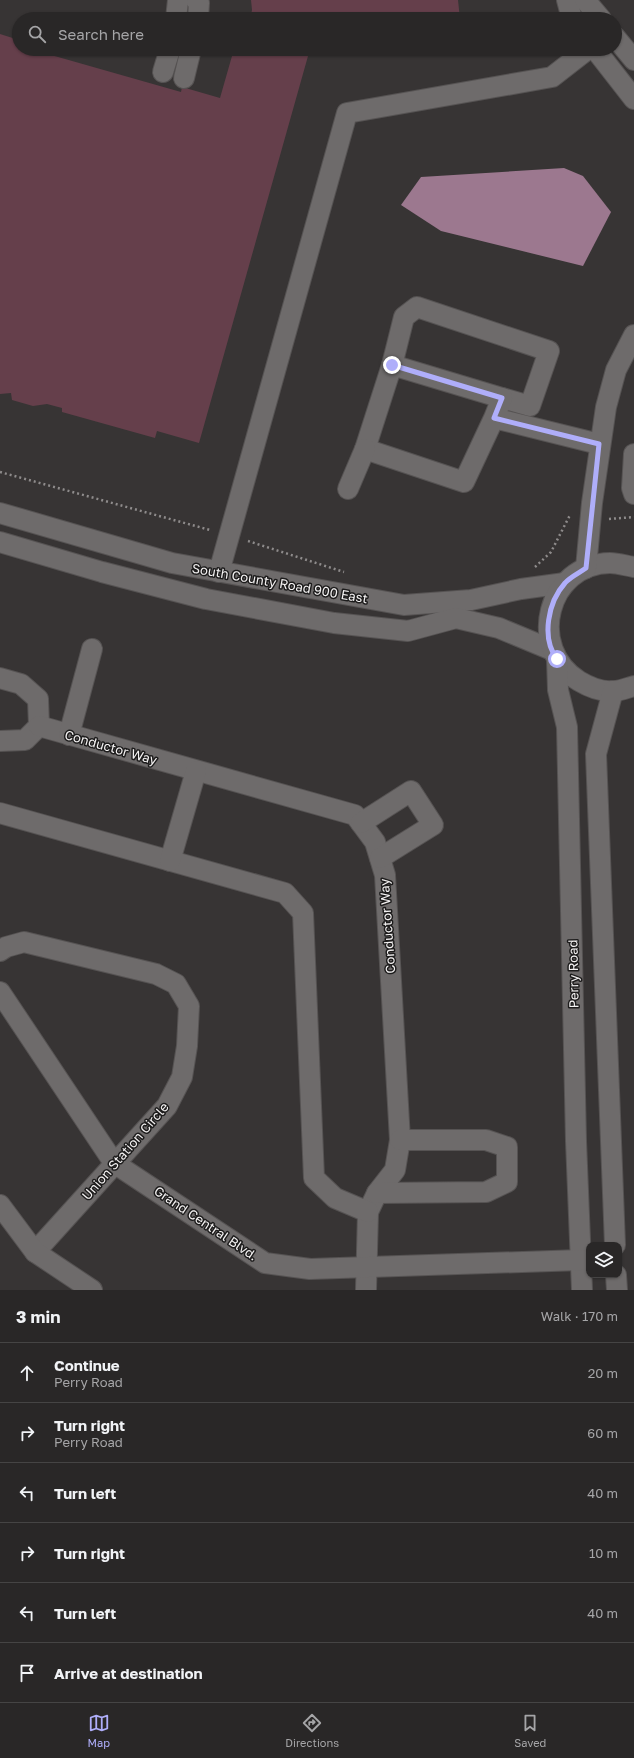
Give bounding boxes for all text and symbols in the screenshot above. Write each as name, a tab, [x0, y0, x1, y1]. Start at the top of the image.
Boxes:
search box	[12, 12, 622, 56]
icon: search	[26, 23, 48, 45]
text: Search here	[58, 25, 144, 43]
route end	[383, 356, 401, 374]
street label: South County Road 900 East	[191, 560, 369, 606]
route start	[548, 650, 566, 668]
street label: Conductor Way	[63, 726, 160, 768]
street label: Conductor Way	[376, 877, 398, 974]
street label: Perry Road	[564, 939, 582, 1009]
street label: Union Station Circle	[78, 1099, 172, 1203]
street label: Grand Central Blvd.	[151, 1182, 261, 1264]
map controls	[586, 1242, 622, 1278]
button: layers	[586, 1242, 622, 1278]
text: 3 min	[16, 1306, 60, 1327]
text: Walk · 170 m	[541, 1308, 618, 1324]
text: Continue	[54, 1356, 120, 1374]
icon: ahead	[16, 1362, 38, 1384]
text: 20 m	[588, 1365, 618, 1381]
text: Perry Road	[54, 1374, 123, 1390]
text: Turn right	[54, 1416, 125, 1434]
icon: right	[16, 1422, 38, 1444]
text: 60 m	[587, 1425, 618, 1441]
text: Perry Road	[54, 1434, 123, 1450]
icon: left	[16, 1482, 38, 1504]
text: Turn left	[54, 1484, 116, 1502]
text: 40 m	[587, 1485, 618, 1501]
icon: right	[16, 1542, 38, 1564]
text: Turn right	[54, 1544, 125, 1562]
text: 10 m	[589, 1545, 618, 1561]
icon: left	[16, 1602, 38, 1624]
text: Turn left	[54, 1604, 116, 1622]
text: 40 m	[587, 1605, 618, 1621]
icon: arrive	[16, 1662, 38, 1684]
text: Arrive at destination	[54, 1664, 203, 1682]
tab: Map	[88, 1712, 110, 1749]
tab: Directions	[285, 1712, 339, 1749]
tab: Saved	[514, 1712, 546, 1749]

